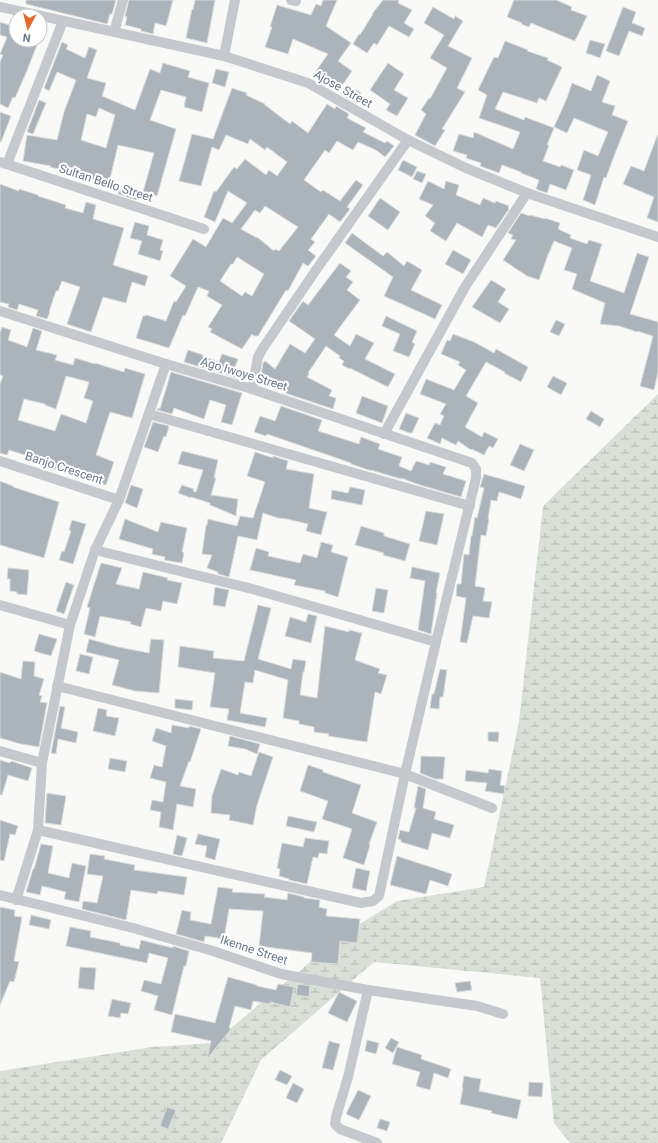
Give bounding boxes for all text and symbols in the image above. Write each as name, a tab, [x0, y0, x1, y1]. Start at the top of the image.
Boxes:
north arrow	[8, 8, 48, 48]
text: N	[22, 30, 31, 44]
street label: Ajose Street	[311, 67, 375, 111]
street label: Sultan Bello Street	[57, 161, 155, 205]
street label: Ago Iwoye Street	[199, 354, 289, 394]
street label: Banjo Crescent	[23, 449, 105, 487]
street label: Ikenne Street	[219, 933, 289, 967]

